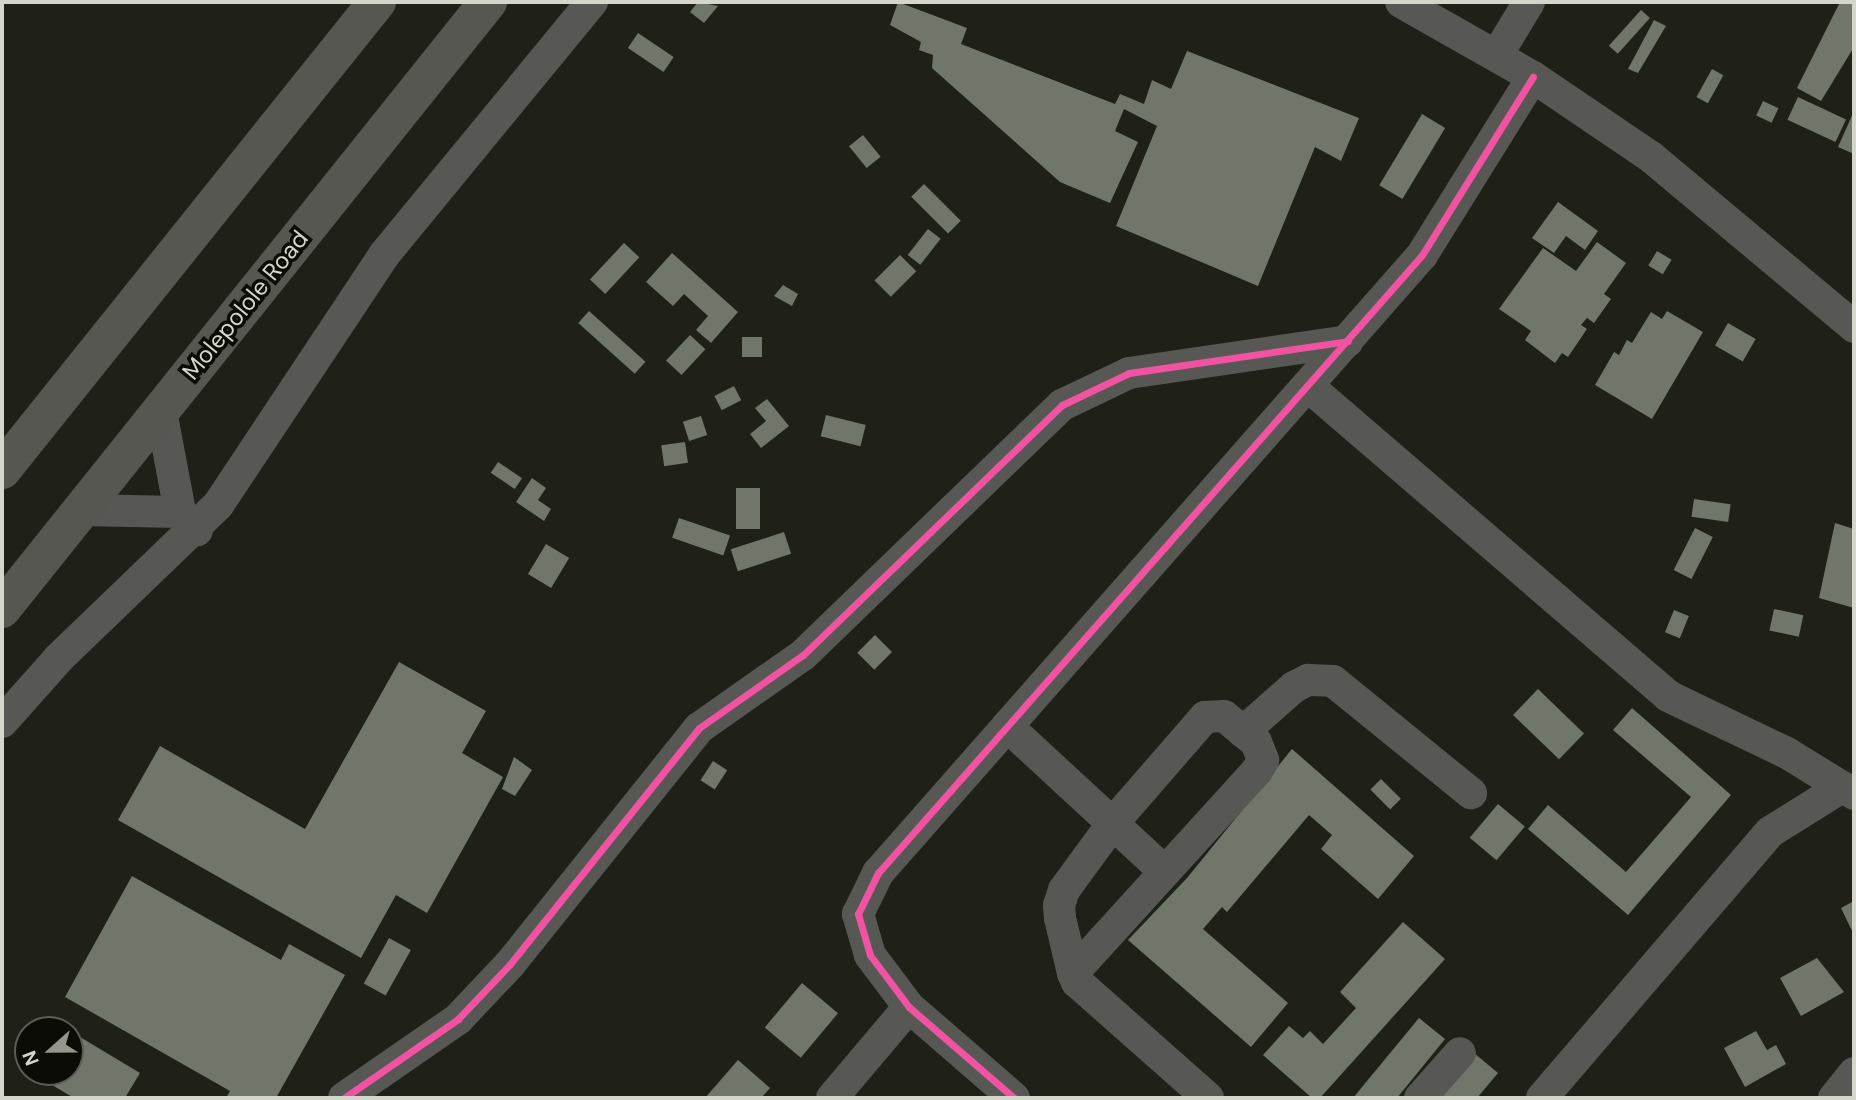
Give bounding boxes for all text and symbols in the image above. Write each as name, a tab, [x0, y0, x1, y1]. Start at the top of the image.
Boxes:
street label: Molepolole Road	[176, 225, 314, 385]
north arrow	[14, 1016, 84, 1086]
text: N	[17, 1047, 45, 1069]

